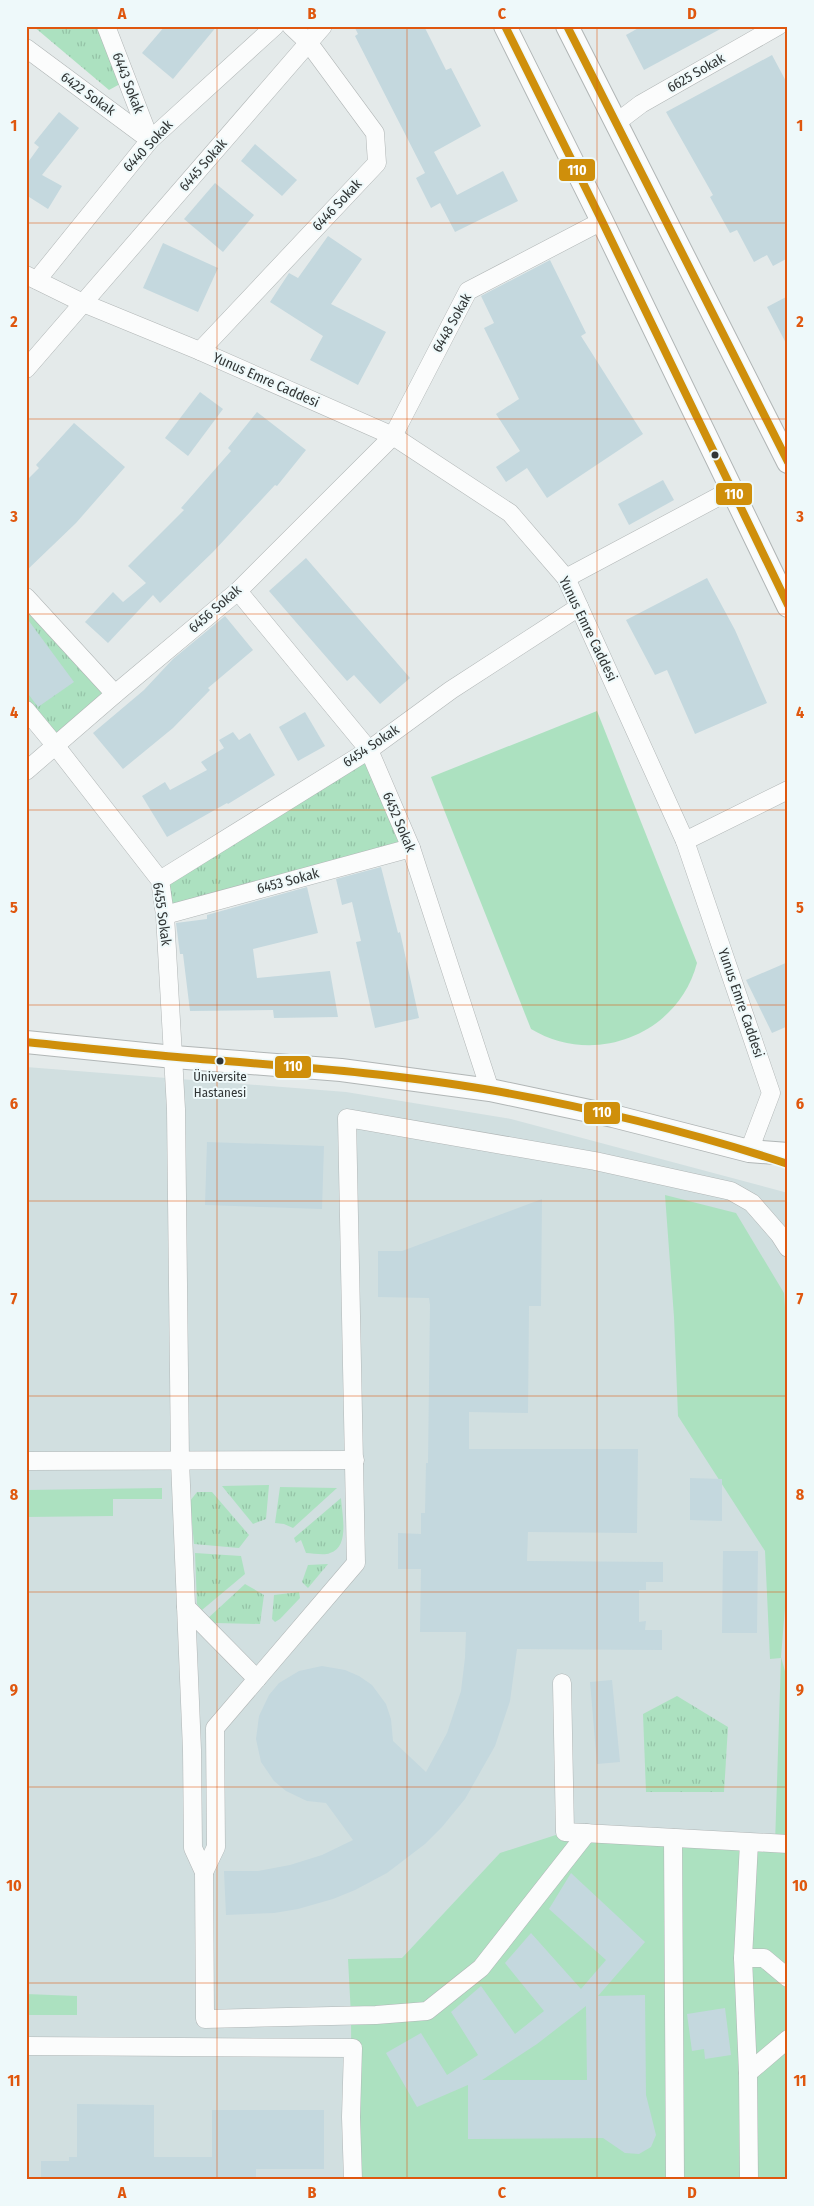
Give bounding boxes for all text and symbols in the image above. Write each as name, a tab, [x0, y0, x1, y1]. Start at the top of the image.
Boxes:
text: A	[117, 4, 127, 23]
text: B	[308, 4, 317, 23]
text: C	[498, 4, 507, 23]
text: D	[687, 4, 697, 23]
street label: 6625 Sokak	[664, 49, 728, 96]
street label: 6443 Sokak	[109, 50, 148, 116]
street label: 6422 Sokak	[57, 69, 119, 120]
text: 1	[11, 116, 17, 135]
street label: 6440 Sokak	[120, 116, 177, 176]
text: 1	[797, 116, 803, 135]
street label: 6445 Sokak	[176, 135, 231, 195]
line badge: 110	[558, 158, 596, 182]
text: 110	[567, 162, 587, 179]
street label: 6446 Sokak	[309, 175, 366, 234]
street label: 6448 Sokak	[429, 290, 475, 355]
text: 2	[9, 312, 18, 331]
text: 2	[795, 312, 804, 331]
street label: Yunus Emre Caddesi	[210, 349, 322, 411]
unlabelled marker	[710, 450, 720, 460]
line badge: 110	[715, 482, 753, 506]
text: 110	[724, 486, 744, 503]
text: 3	[9, 507, 18, 526]
text: 3	[795, 507, 804, 526]
street label: Yunus Emre Caddesi	[555, 574, 621, 684]
street label: 6456 Sokak	[185, 581, 245, 636]
text: 4	[10, 703, 18, 722]
text: 4	[796, 703, 804, 722]
street label: 6454 Sokak	[340, 721, 403, 771]
street label: 6452 Sokak	[379, 790, 419, 855]
street label: 6453 Sokak	[255, 864, 321, 897]
street label: 6455 Sokak	[149, 881, 175, 947]
text: 5	[10, 898, 18, 917]
text: 5	[796, 898, 804, 917]
street label: Yunus Emre Caddesi	[714, 946, 768, 1060]
line badge: 110	[274, 1055, 312, 1079]
marker: Üniversite Hastanesi	[215, 1056, 225, 1066]
text: 110	[283, 1058, 303, 1075]
place label: Üniversite Hastanesi	[193, 1068, 247, 1100]
text: 6	[10, 1094, 18, 1113]
text: 6	[796, 1094, 804, 1113]
line badge: 110	[583, 1101, 621, 1125]
text: 110	[592, 1104, 612, 1121]
text: 7	[11, 1289, 18, 1308]
text: 7	[797, 1289, 804, 1308]
text: 8	[10, 1485, 19, 1504]
text: 8	[796, 1485, 805, 1504]
text: 9	[10, 1680, 18, 1699]
text: 9	[796, 1680, 804, 1699]
text: 10	[6, 1876, 22, 1895]
text: 10	[792, 1876, 808, 1895]
text: 11	[7, 2071, 21, 2090]
text: 11	[793, 2071, 807, 2090]
text: A	[117, 2183, 127, 2202]
text: B	[308, 2183, 317, 2202]
text: C	[498, 2183, 507, 2202]
text: D	[687, 2183, 697, 2202]

